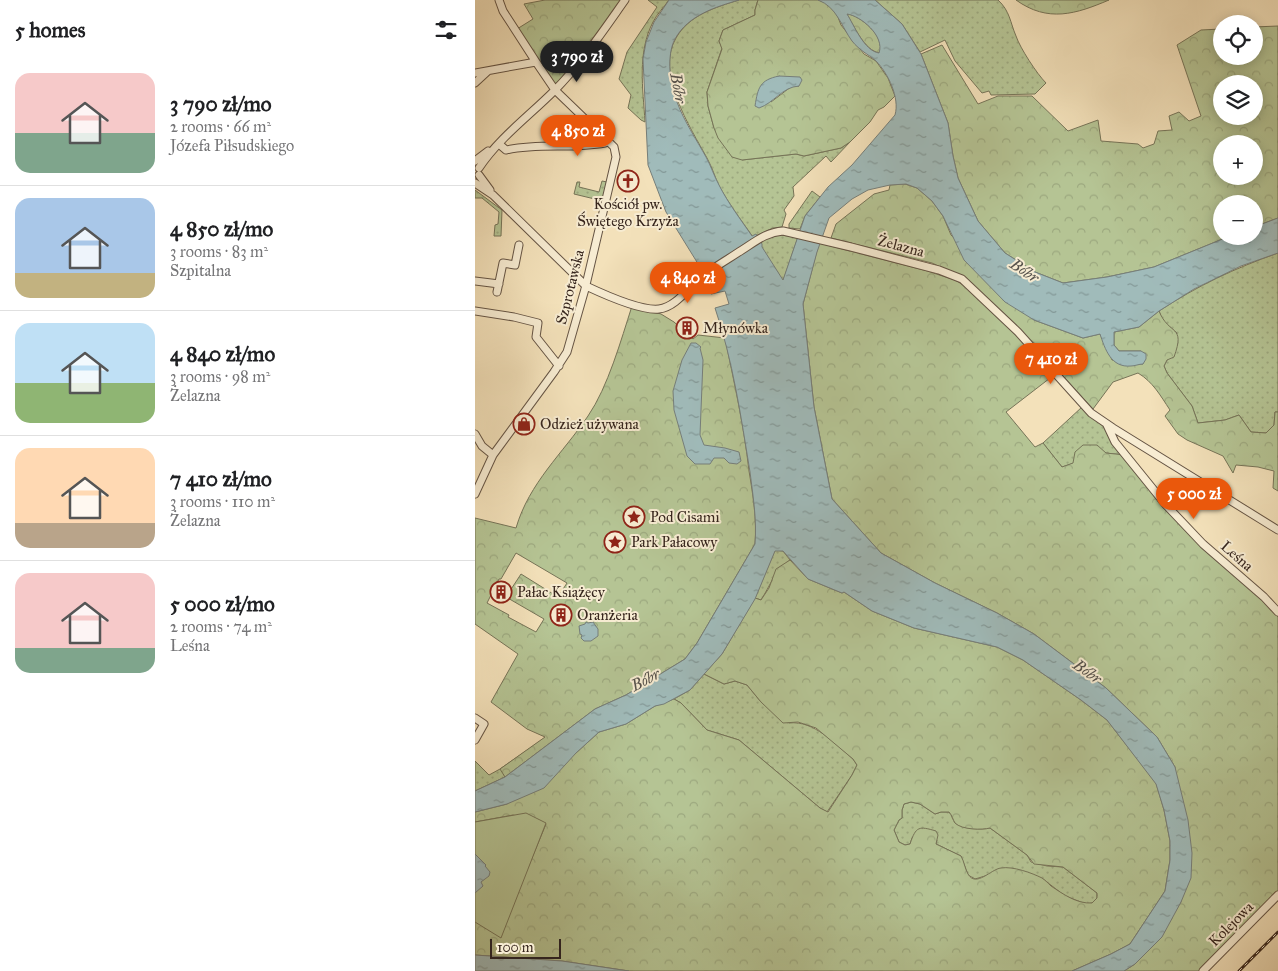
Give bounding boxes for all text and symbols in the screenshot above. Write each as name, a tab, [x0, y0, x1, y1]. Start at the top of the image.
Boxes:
map controls	[1213, 15, 1263, 245]
button: locate	[1213, 15, 1263, 65]
icon: filters	[432, 16, 460, 44]
text: 5 homes	[15, 17, 86, 43]
pin: 3 790 zł	[525, 41, 629, 83]
text: 3 790 zł	[551, 47, 603, 66]
water label: Bóbr	[666, 70, 691, 106]
button: layers	[1213, 75, 1263, 125]
text: 3 790 zł/mo	[170, 91, 272, 117]
icon: home	[55, 93, 115, 153]
pin: 4 850 zł	[526, 114, 630, 157]
text: 2 rooms · 66 m²	[170, 117, 271, 136]
text: 4 850 zł	[552, 121, 604, 140]
button: +	[1213, 135, 1263, 185]
text: Józefa Piłsudskiego	[170, 136, 294, 155]
church icon: Kościół pw. Świętego Krzyża	[616, 169, 640, 193]
place label: Kościół pw. Świętego Krzyża	[577, 195, 679, 230]
button: −	[1213, 195, 1263, 245]
text: 4 850 zł/mo	[170, 216, 273, 242]
icon: home	[55, 218, 115, 278]
street label: Żelazna	[876, 231, 927, 261]
text: 3 rooms · 83 m²	[170, 242, 268, 261]
street label: Szprotawska	[552, 247, 588, 326]
water label: Bóbr	[1006, 254, 1044, 287]
text: Szpitalna	[170, 261, 231, 280]
pin: 4 840 zł	[636, 262, 740, 304]
text: 4 840 zł	[661, 268, 715, 287]
building icon: Młynówka	[675, 316, 699, 340]
place label: Młynówka	[703, 319, 769, 337]
text: 4 840 zł/mo	[170, 341, 275, 367]
pin: 7 410 zł	[999, 342, 1103, 385]
icon: home	[55, 343, 115, 403]
text: 7 410 zł	[1025, 349, 1077, 368]
text: 3 rooms · 98 m²	[170, 367, 270, 386]
text: Żelazna	[170, 386, 221, 405]
shop icon: Odzież używana	[512, 412, 536, 436]
place label: Odzież używana	[540, 415, 640, 433]
text: 7 410 zł/mo	[170, 466, 272, 492]
icon: home	[55, 468, 115, 528]
pin: 5 000 zł	[1142, 478, 1246, 520]
text: 5 000 zł	[1167, 484, 1221, 503]
text: 3 rooms · 110 m²	[170, 492, 275, 511]
place icon: Pod Cisami	[622, 505, 646, 529]
place label: Pod Cisami	[650, 508, 720, 526]
text: Żelazna	[170, 511, 221, 530]
place icon: Park Pałacowy	[603, 530, 627, 554]
place label: Park Pałacowy	[631, 533, 718, 551]
street label: Leśna	[1217, 537, 1257, 575]
building icon: Pałac Książęcy	[489, 580, 513, 604]
place label: Pałac Książęcy	[517, 583, 606, 601]
text: 5 000 zł/mo	[170, 591, 275, 617]
icon: home	[55, 593, 115, 653]
building icon: Oranżeria	[549, 603, 573, 627]
place label: Oranżeria	[577, 606, 638, 624]
text: 2 rooms · 74 m²	[170, 617, 272, 636]
text: Leśna	[170, 636, 210, 655]
water label: Bóbr	[1069, 654, 1107, 689]
water label: Bóbr	[626, 663, 664, 695]
street label: Kolejowa	[1205, 897, 1258, 950]
scale bar	[490, 936, 561, 959]
text: 100 m	[497, 939, 534, 956]

